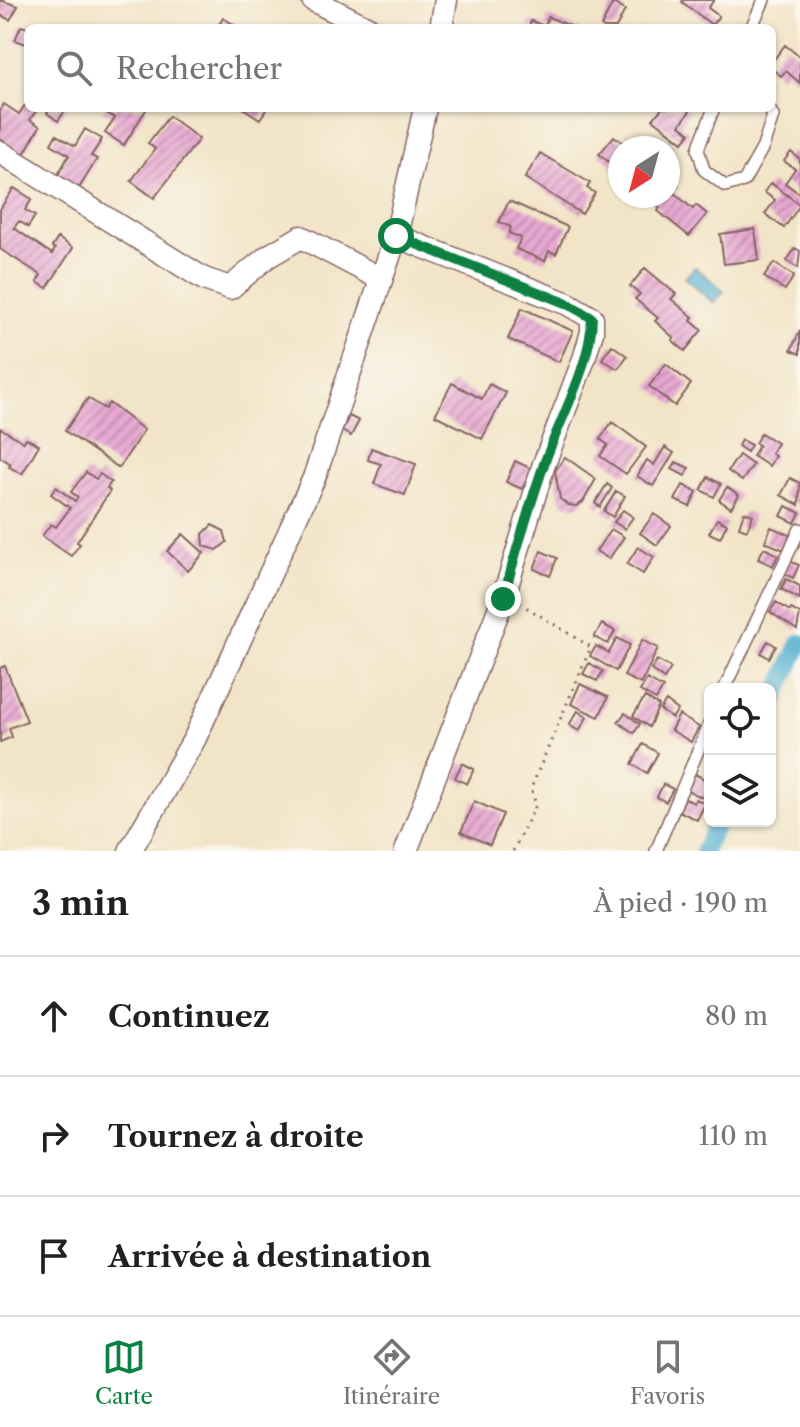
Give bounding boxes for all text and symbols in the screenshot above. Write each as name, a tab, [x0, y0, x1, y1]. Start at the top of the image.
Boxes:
search box	[24, 24, 776, 112]
icon: search	[52, 46, 96, 90]
text: Rechercher	[116, 50, 282, 87]
north arrow	[608, 136, 680, 208]
route start	[378, 218, 414, 254]
route end	[485, 581, 521, 617]
map controls	[704, 683, 776, 827]
button: locate	[704, 683, 776, 755]
button: layers	[704, 755, 776, 827]
text: 3 min	[32, 882, 129, 924]
text: À pied · 190 m	[594, 887, 768, 919]
icon: ahead	[32, 994, 76, 1038]
text: Continuez	[108, 998, 270, 1035]
text: 80 m	[705, 1000, 768, 1032]
icon: right	[32, 1114, 76, 1158]
text: Tournez à droite	[108, 1118, 364, 1155]
text: 110 m	[699, 1120, 768, 1152]
icon: arrive	[32, 1234, 76, 1278]
text: Arrivée à destination	[108, 1238, 431, 1275]
tab: Carte	[95, 1335, 153, 1410]
tab: Itinéraire	[343, 1335, 440, 1410]
tab: Favoris	[630, 1335, 705, 1410]

